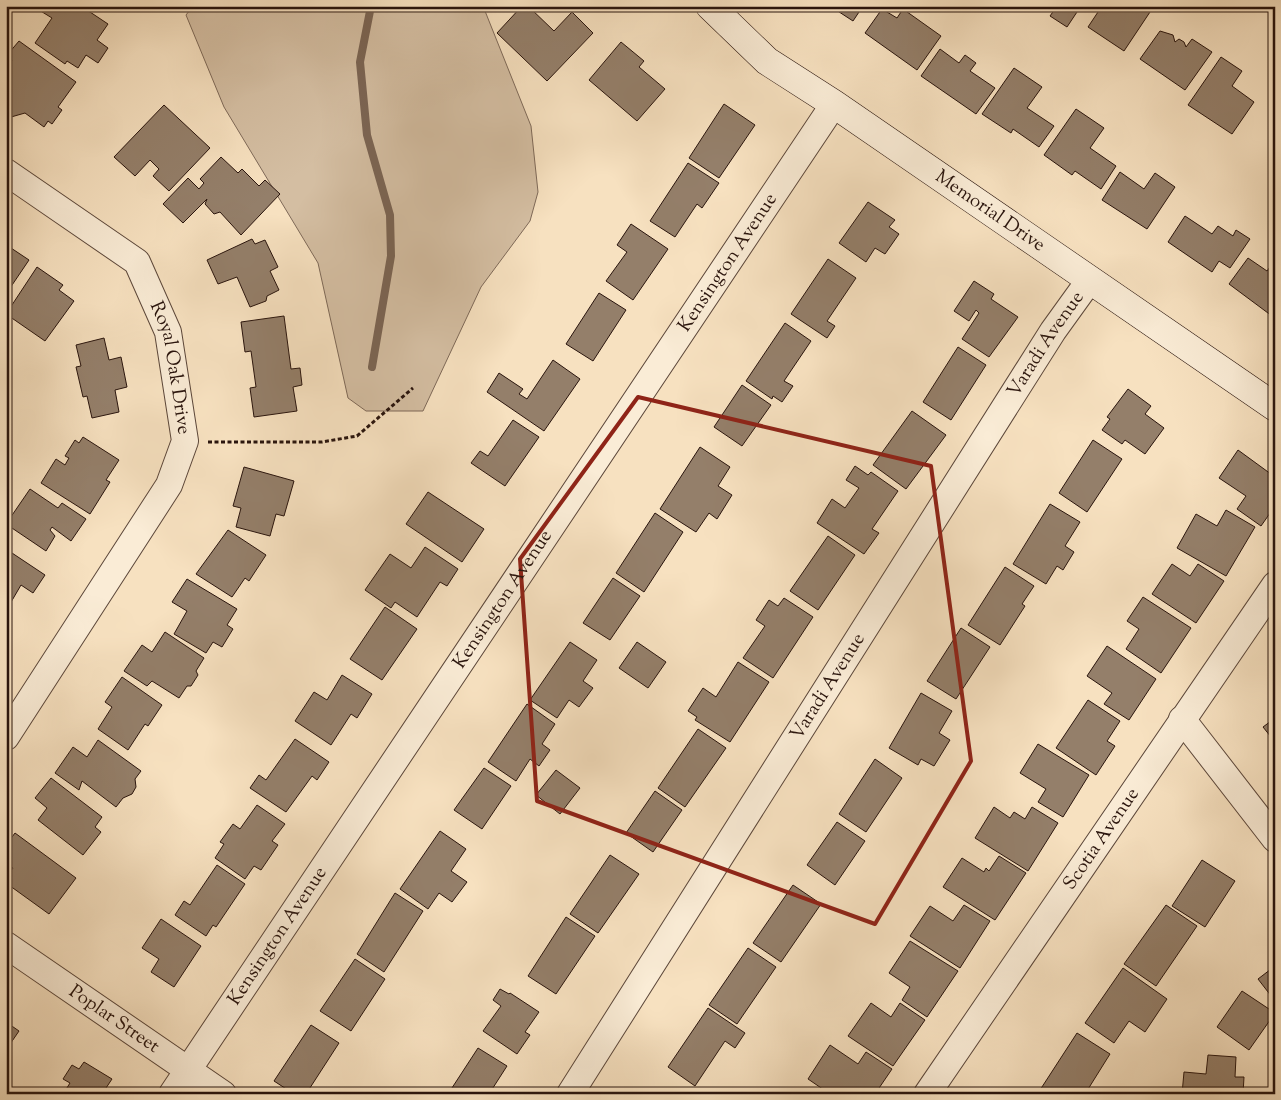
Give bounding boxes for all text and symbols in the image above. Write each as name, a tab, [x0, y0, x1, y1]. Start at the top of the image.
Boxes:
street label: Memorial Drive	[929, 164, 1051, 259]
street label: Kensington Avenue	[672, 188, 784, 338]
street label: Varadi Avenue	[1001, 286, 1091, 402]
street label: Royal Oak Drive	[143, 297, 197, 436]
street label: Kensington Avenue	[447, 524, 559, 674]
street label: Varadi Avenue	[784, 628, 872, 746]
street label: Scotia Avenue	[1057, 782, 1146, 895]
street label: Kensington Avenue	[221, 861, 334, 1011]
street label: Poplar Street	[63, 978, 165, 1060]

